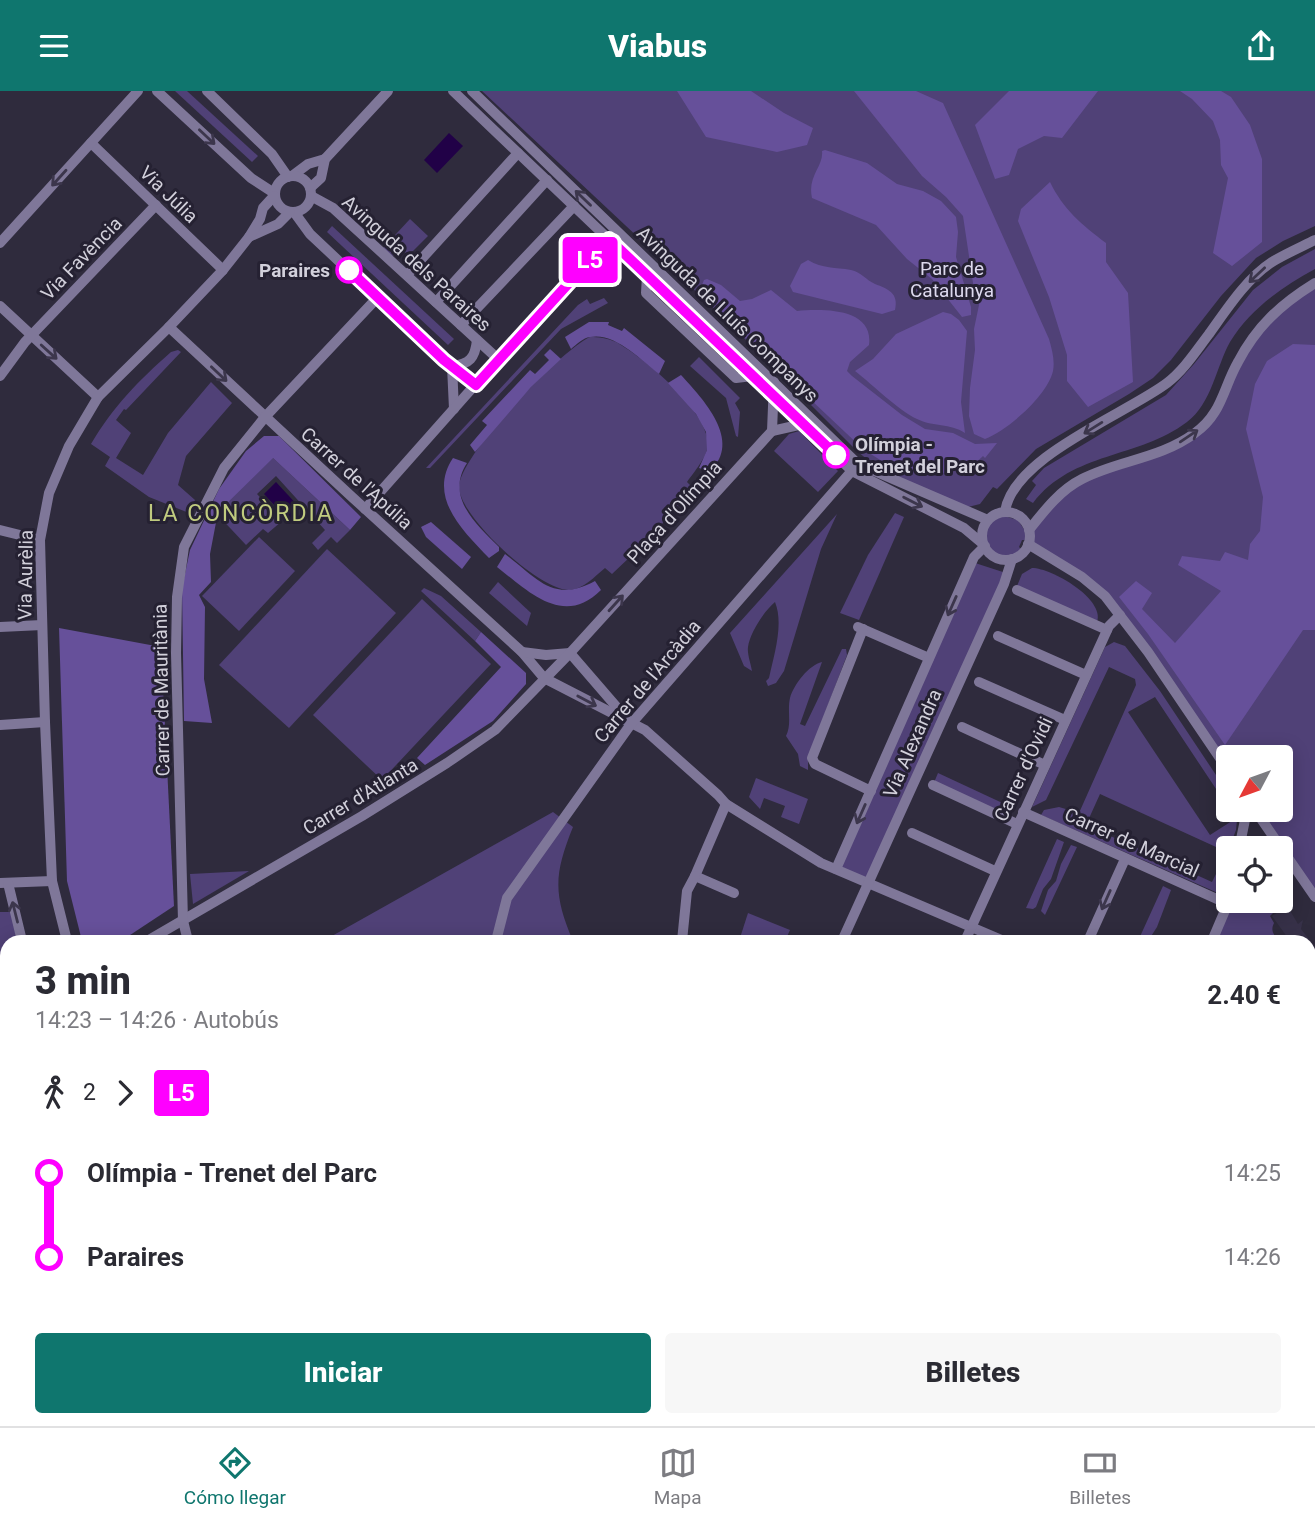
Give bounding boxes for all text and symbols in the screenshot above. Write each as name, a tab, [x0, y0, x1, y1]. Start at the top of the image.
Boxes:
icon: menu	[35, 27, 73, 65]
text: Viabus	[608, 27, 707, 65]
icon: share	[1242, 27, 1280, 65]
one-way arrow	[198, 129, 215, 146]
street label: Via Júlia	[135, 161, 203, 228]
one-way arrow	[51, 168, 67, 186]
one-way arrow	[575, 189, 592, 206]
street label: Avinguda dels Paraires	[337, 190, 496, 336]
street label: Via Favència	[36, 212, 127, 305]
street label: Avinguda de Lluís Companys	[632, 222, 823, 407]
line badge: L5	[558, 237, 622, 283]
text: L5	[577, 246, 603, 274]
marker: Paraires	[336, 257, 362, 283]
park label: Parc de Catalunya	[910, 257, 994, 302]
place label: Paraires	[259, 259, 330, 282]
one-way arrow	[1249, 267, 1266, 284]
one-way arrow	[40, 344, 58, 360]
one-way arrow	[210, 366, 228, 382]
one-way arrow	[1083, 421, 1103, 435]
street label: Carrer de l'Apúlia	[296, 422, 417, 534]
one-way arrow	[1179, 429, 1198, 443]
place label: Olímpia - Trenet del Parc	[855, 433, 985, 478]
marker: Olímpia - Trenet del Parc	[823, 442, 849, 468]
street label: Plaça d'Olímpia	[622, 456, 727, 569]
one-way arrow	[902, 495, 923, 509]
district label: LA CONCÒRDIA	[148, 499, 334, 527]
street label: Via Aurèlia	[13, 530, 38, 620]
one-way arrow	[608, 594, 624, 612]
one-way arrow	[945, 594, 958, 616]
street label: Carrer de Mauritània	[148, 604, 175, 776]
street label: Carrer de l'Arcàdia	[589, 615, 706, 748]
street label: Via Alexandra	[878, 685, 947, 801]
one-way arrow	[576, 695, 597, 708]
street label: Carrer d'Ovidi	[989, 713, 1058, 825]
north arrow	[1216, 745, 1293, 823]
map controls	[1216, 745, 1293, 913]
street label: Carrer d'Atlanta	[299, 753, 422, 840]
street label: Carrer de Marcial	[1061, 802, 1203, 882]
one-way arrow	[854, 803, 867, 824]
button: locate	[1216, 836, 1293, 913]
one-way arrow	[1099, 889, 1112, 910]
one-way arrow	[8, 901, 21, 924]
text: 3 min	[35, 959, 131, 1003]
text: 2.40 €	[1207, 980, 1281, 1010]
text: 14:23 – 14:26 · Autobús	[35, 1007, 279, 1034]
icon: walk	[35, 1074, 73, 1112]
icon: forward	[106, 1074, 144, 1112]
text: 2	[83, 1079, 96, 1106]
text: L5	[168, 1079, 195, 1107]
text: Olímpia - Trenet del Parc	[87, 1158, 377, 1188]
text: 14:25	[1224, 1160, 1281, 1187]
text: Paraires	[87, 1242, 184, 1272]
text: 14:26	[1224, 1244, 1281, 1271]
button: Iniciar	[35, 1333, 651, 1413]
button: Billetes	[665, 1333, 1281, 1413]
tab: Cómo llegar	[184, 1444, 286, 1509]
tab: Mapa	[654, 1444, 702, 1509]
tab: Billetes	[1069, 1444, 1131, 1509]

